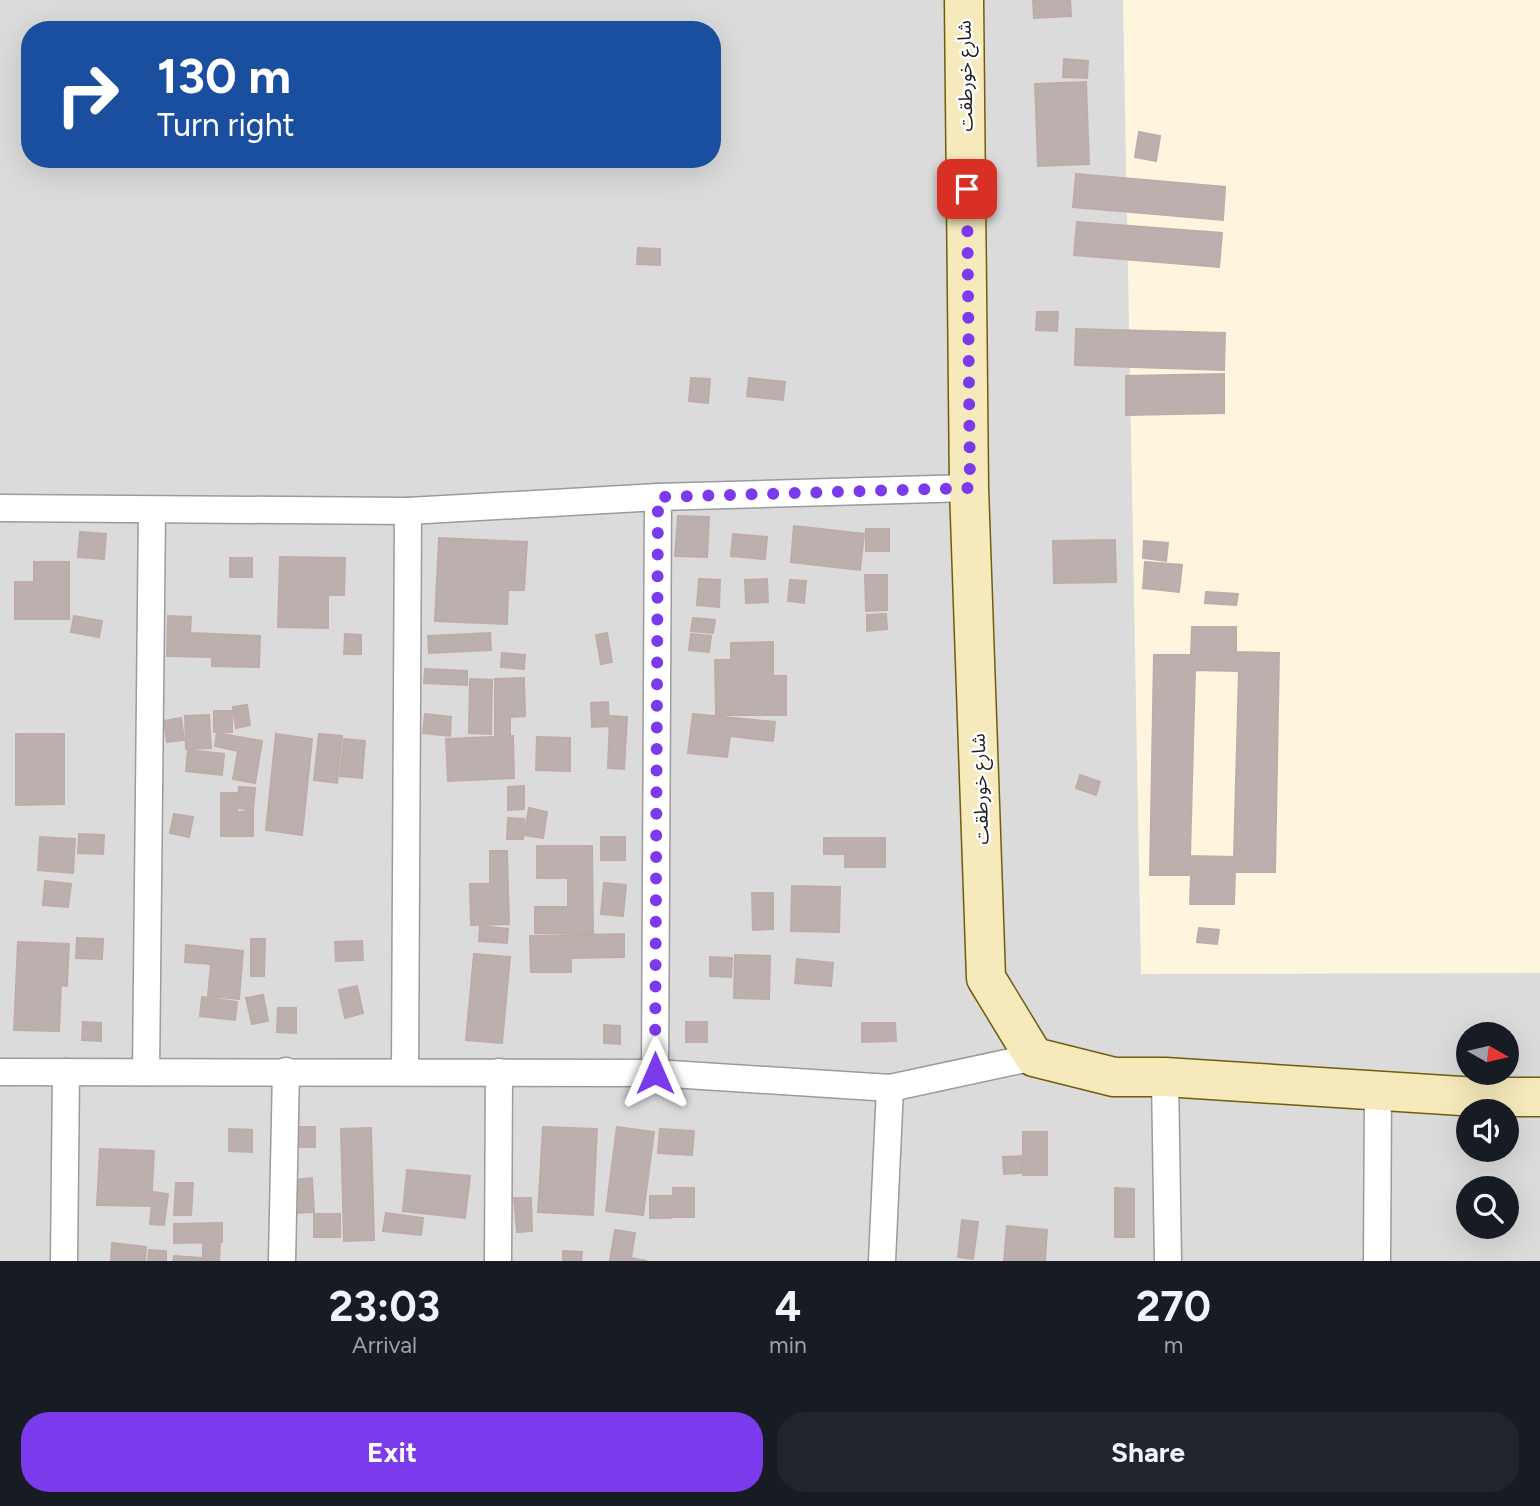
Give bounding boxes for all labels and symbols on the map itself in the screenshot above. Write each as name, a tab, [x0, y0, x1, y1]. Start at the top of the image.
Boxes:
street label: شارع خورطقت	[953, 20, 979, 132]
pin	[937, 159, 997, 219]
street label: شارع خورطقت	[967, 733, 995, 845]
north arrow	[1456, 1022, 1519, 1085]
position arrow	[618, 1036, 692, 1110]

